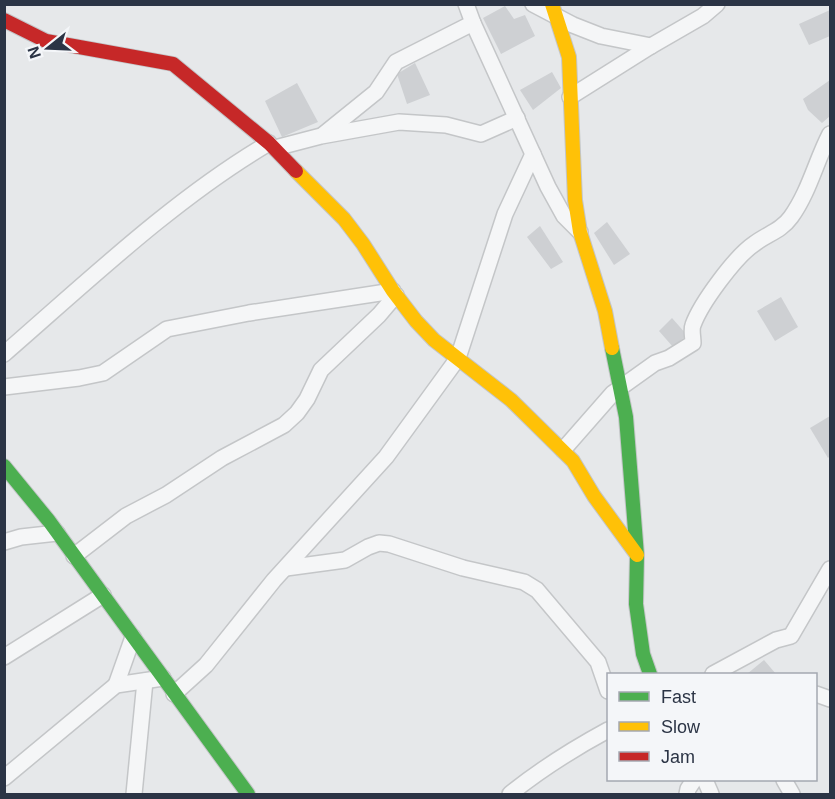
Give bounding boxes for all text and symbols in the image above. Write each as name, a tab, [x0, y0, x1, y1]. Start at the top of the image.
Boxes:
north arrow	[18, 18, 78, 78]
text: N	[24, 44, 44, 61]
legend	[607, 673, 817, 781]
text: Fast	[661, 687, 696, 707]
text: Slow	[661, 717, 701, 737]
text: Jam	[661, 747, 695, 767]

